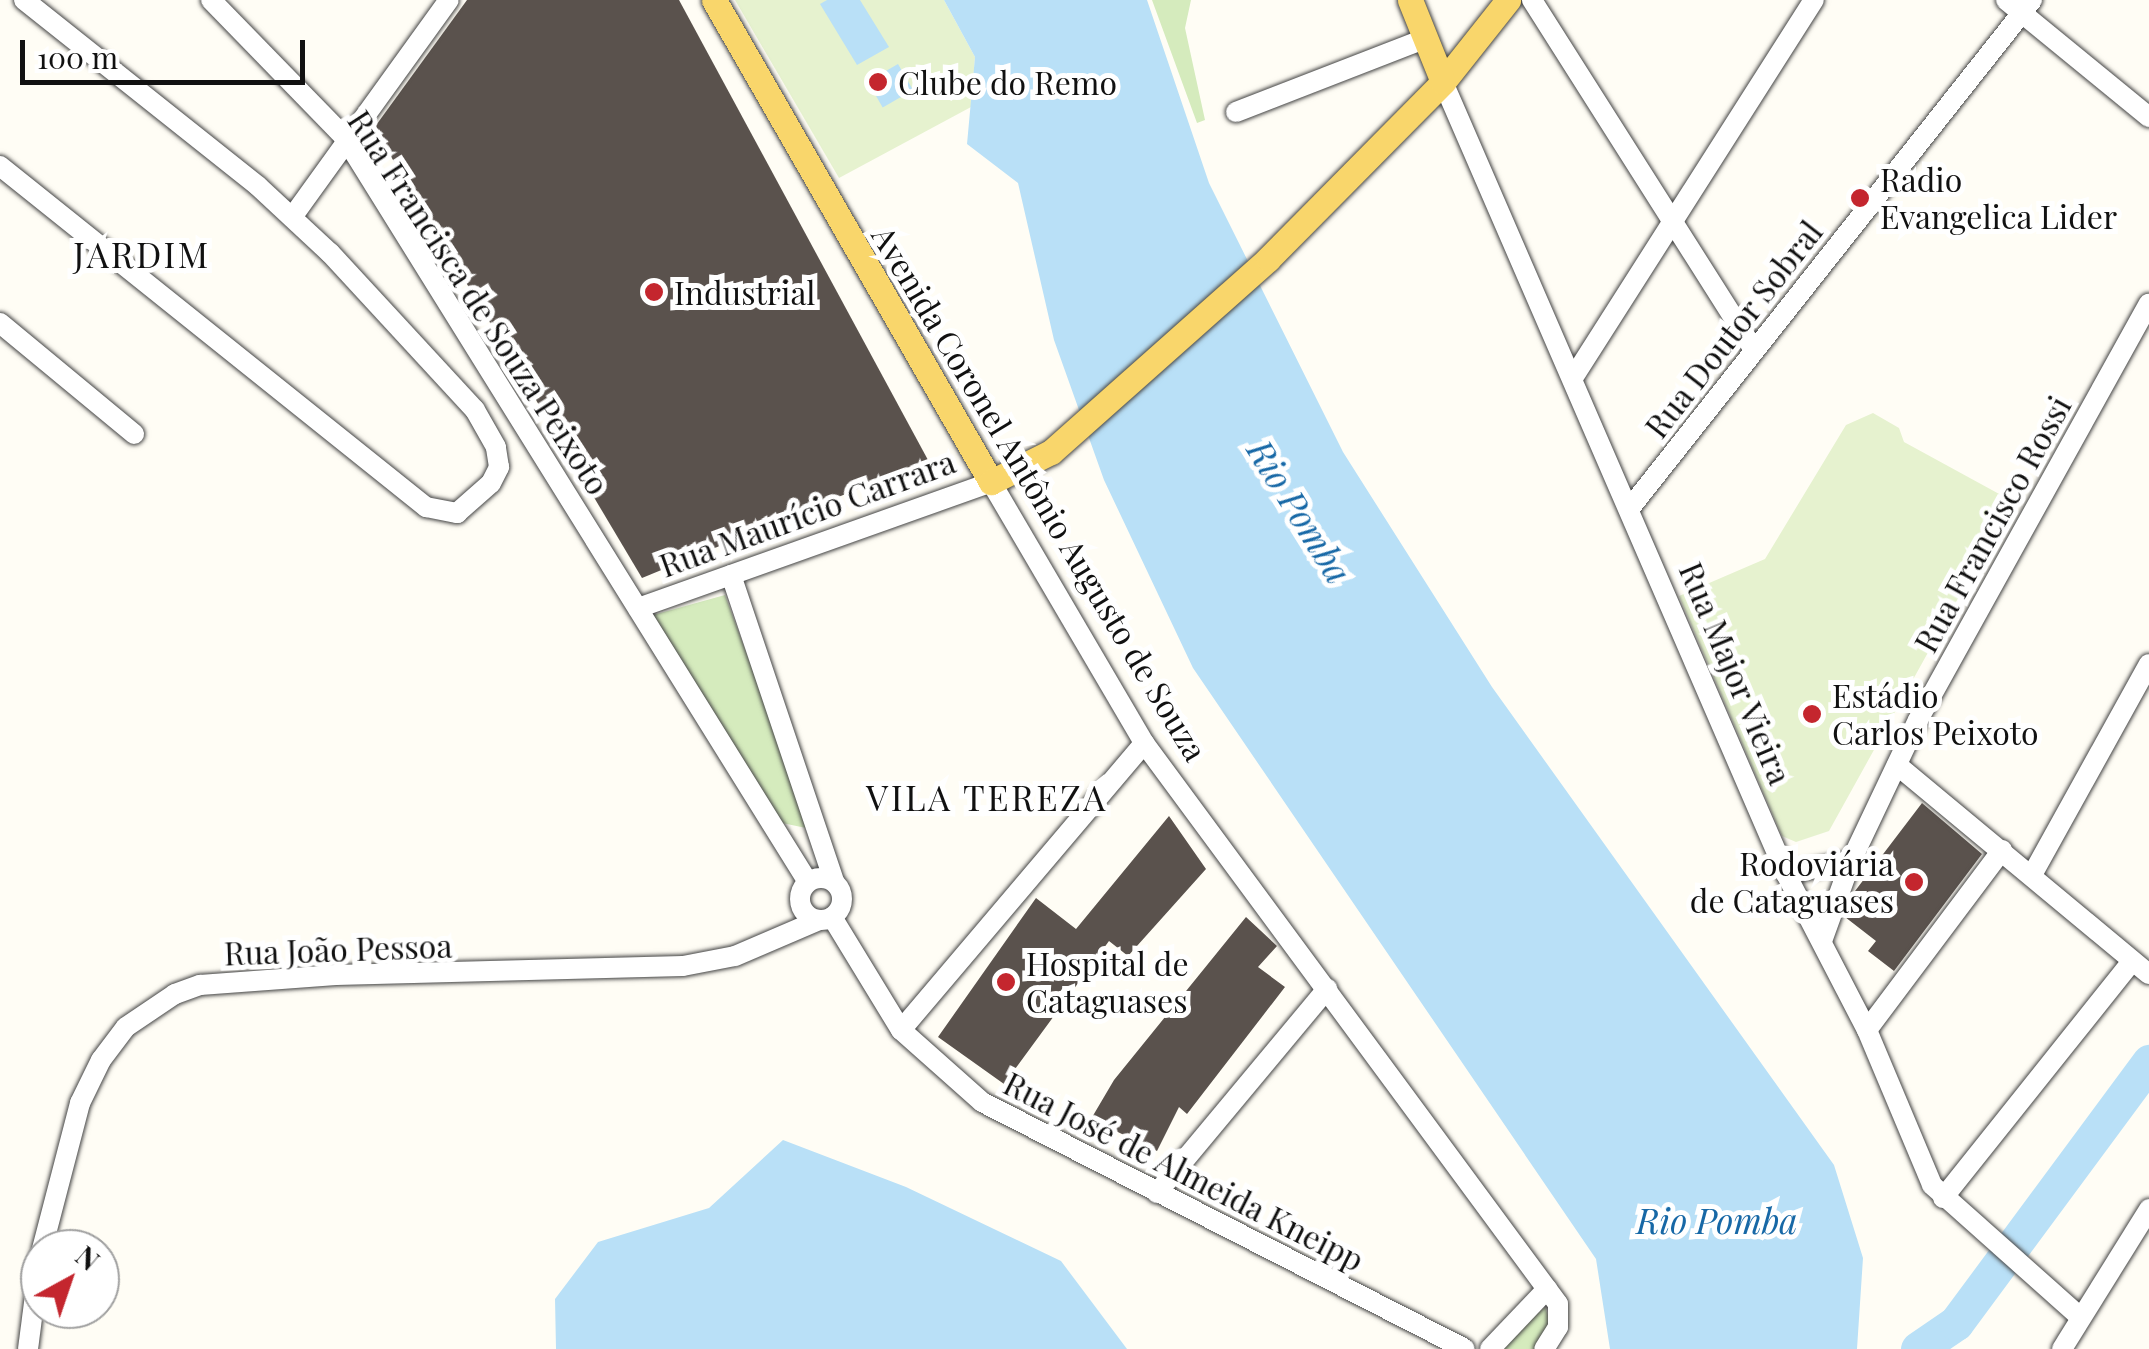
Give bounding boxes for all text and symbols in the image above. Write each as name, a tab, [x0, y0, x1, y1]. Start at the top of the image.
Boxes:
scale bar	[25, 20, 310, 82]
text: 100 m	[37, 37, 118, 77]
place label: Clube do Remo	[898, 63, 1117, 101]
marker: Clube do Remo	[867, 71, 889, 93]
street label: Rua Francisca de Souza Peixoto	[340, 102, 618, 502]
place label: Radio Evangelica Lider	[1880, 161, 2118, 236]
marker: Radio Evangelica Lider	[1849, 187, 1871, 209]
street label: Rua Doutor Sobral	[1636, 212, 1830, 446]
street label: Avenida Coronel Antônio Augusto de Souza	[864, 218, 1216, 768]
district label: JARDIM	[73, 233, 211, 275]
place label: Industrial	[674, 273, 815, 311]
marker: Industrial	[643, 281, 665, 303]
street label: Rua Francisco Rossi	[1906, 389, 2078, 659]
water label: Rio Pomba	[1239, 431, 1361, 591]
street label: Rua Maurício Carrara	[654, 442, 960, 584]
street label: Rua Major Vieira	[1672, 555, 1800, 791]
place label: Estádio Carlos Peixoto	[1832, 677, 2039, 752]
marker: Estádio Carlos Peixoto	[1801, 703, 1823, 725]
district label: VILA TEREZA	[866, 776, 1108, 818]
place label: Rodoviária de Cataguases	[1690, 845, 1894, 920]
marker: Rodoviária de Cataguases	[1903, 871, 1925, 893]
street label: Rua João Pessoa	[223, 926, 453, 972]
place label: Hospital de Cataguases	[1026, 945, 1189, 1020]
marker: Hospital de Cataguases	[995, 971, 1017, 993]
street label: Rua José de Almeida Kneipp	[997, 1063, 1371, 1279]
water label: Rio Pomba	[1636, 1199, 1798, 1241]
north arrow	[20, 1229, 120, 1329]
text: N	[69, 1236, 108, 1278]

